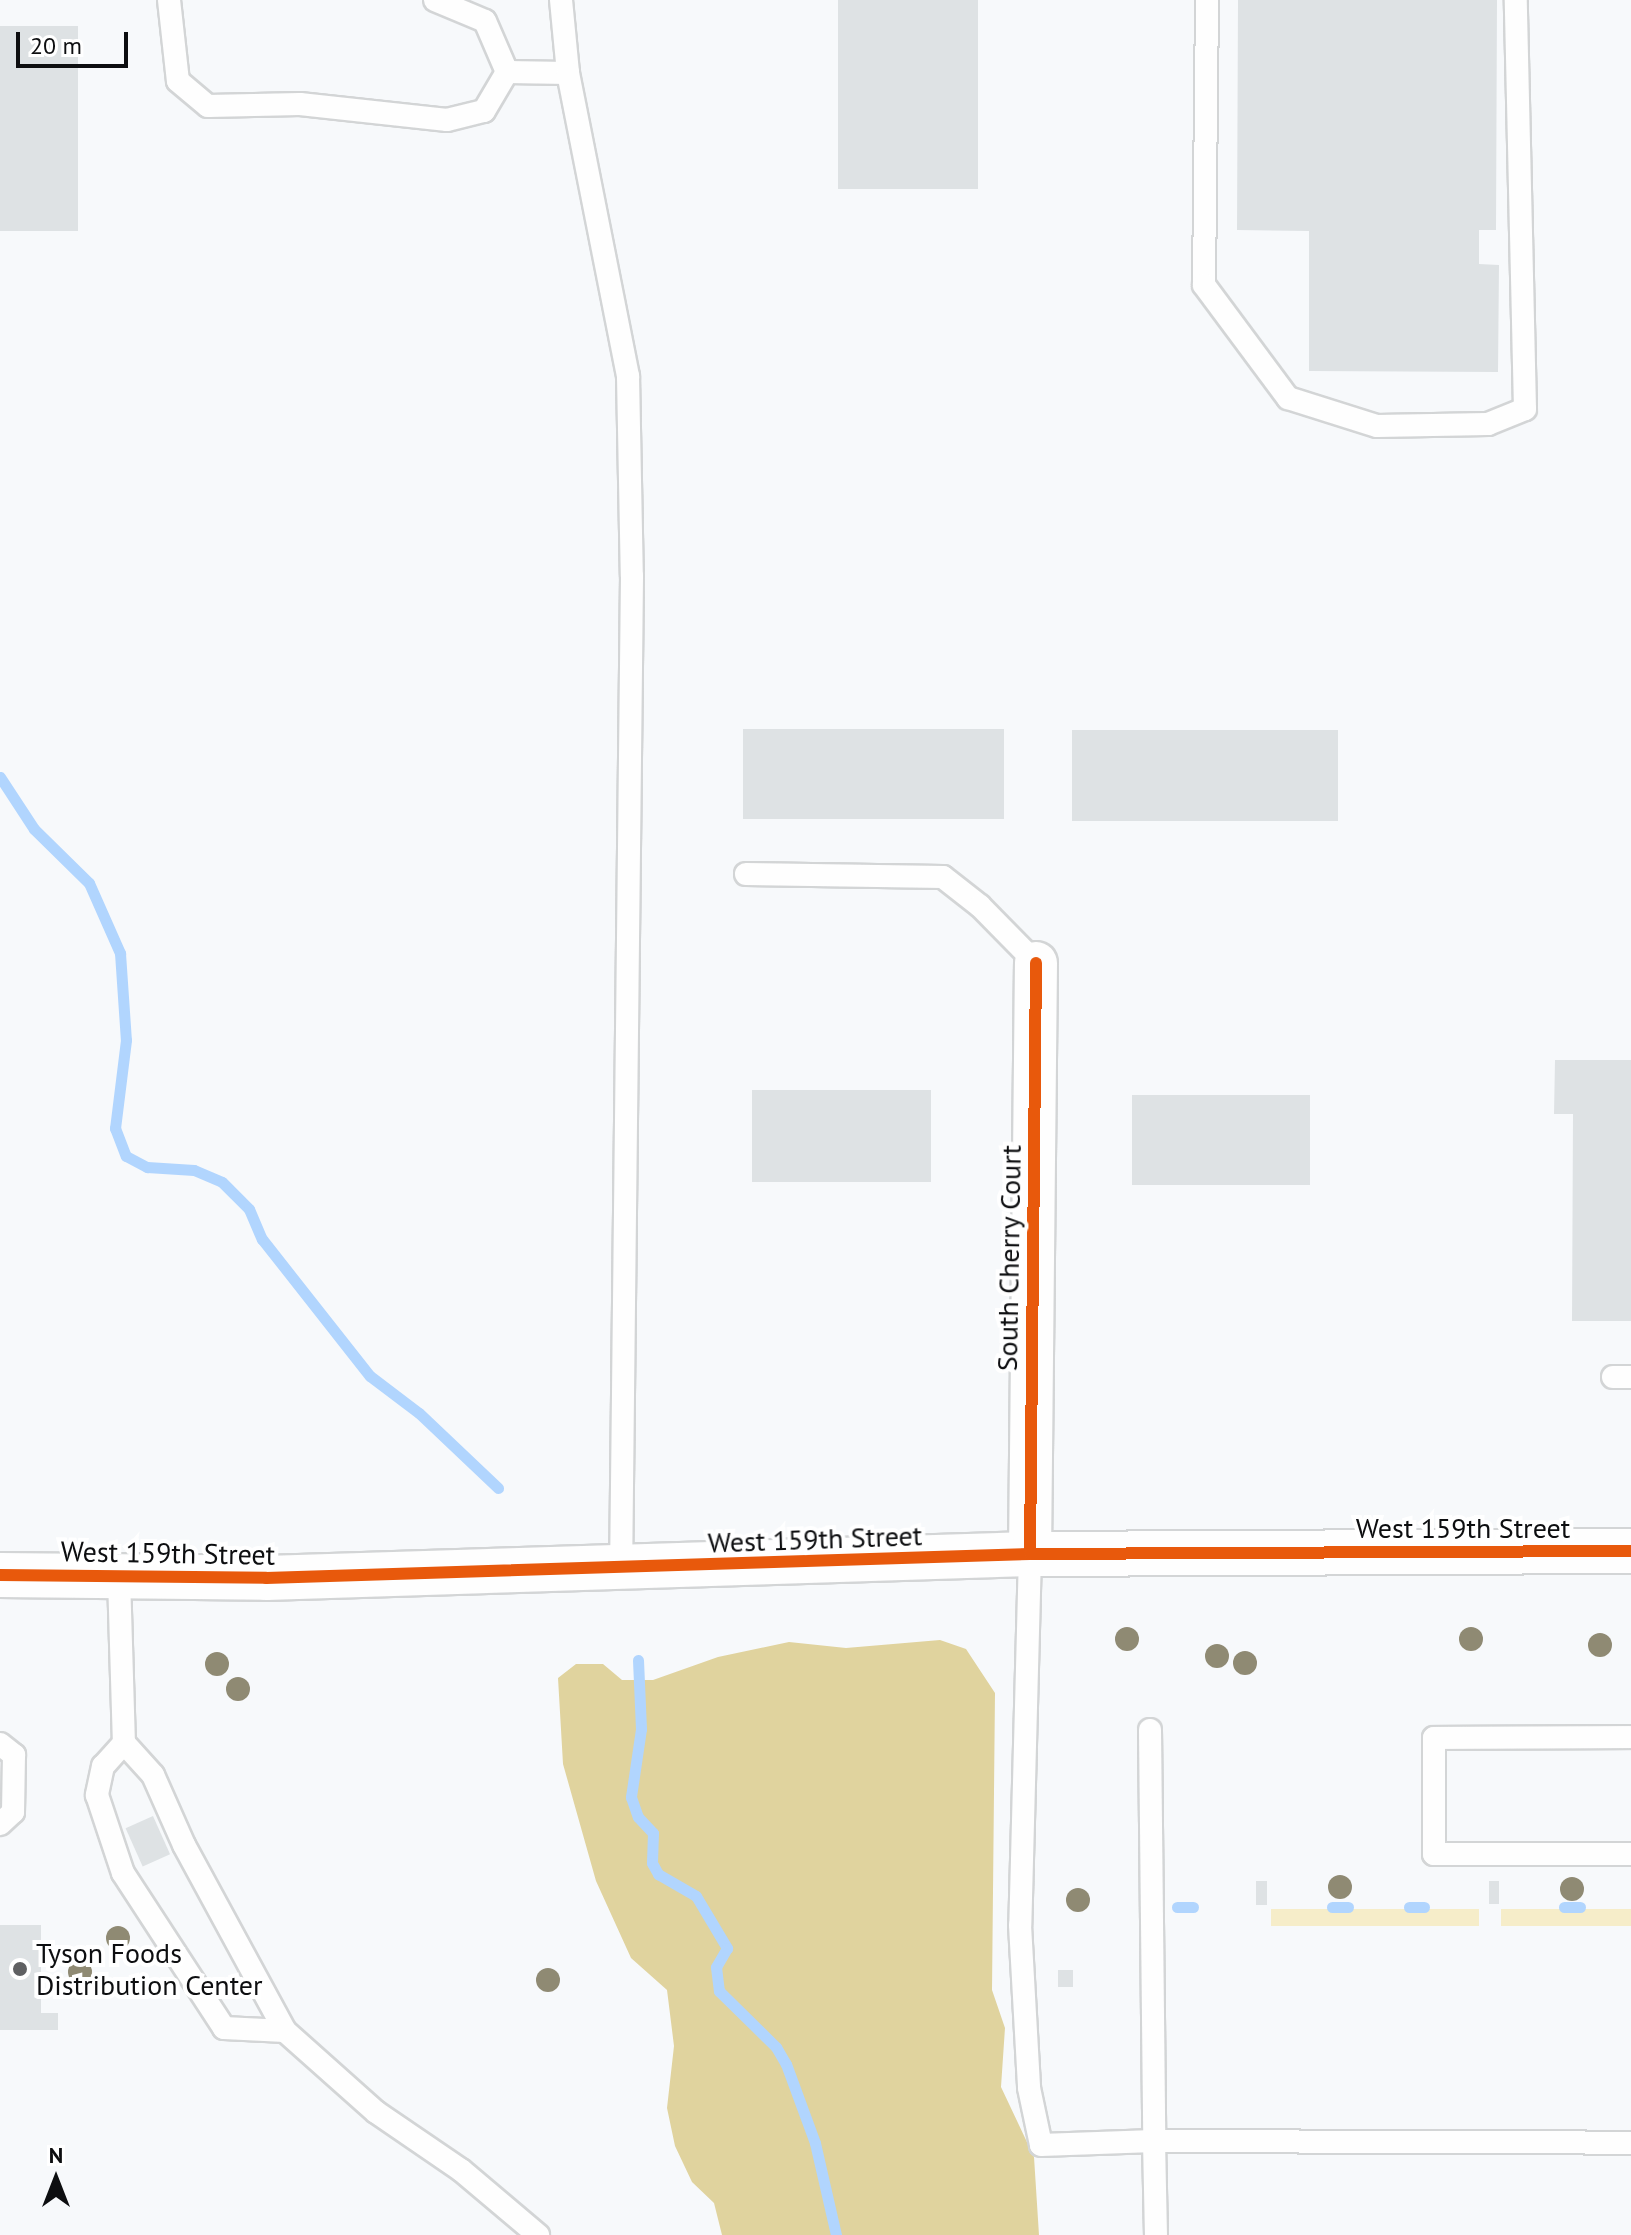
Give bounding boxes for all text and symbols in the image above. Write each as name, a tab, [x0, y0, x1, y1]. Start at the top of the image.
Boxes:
scale bar	[20, 16, 132, 66]
text: 20 m	[30, 30, 82, 61]
street label: South Cherry Court	[990, 1144, 1028, 1372]
street label: West 159th Street	[1356, 1511, 1570, 1545]
street label: West 159th Street	[707, 1518, 923, 1560]
street label: West 159th Street	[60, 1534, 276, 1572]
place label: Tyson Foods Distribution Center	[36, 1936, 263, 2002]
marker: Tyson Foods Distribution Center	[11, 1960, 29, 1978]
north arrow	[16, 2139, 96, 2219]
text: N	[49, 2141, 63, 2169]

